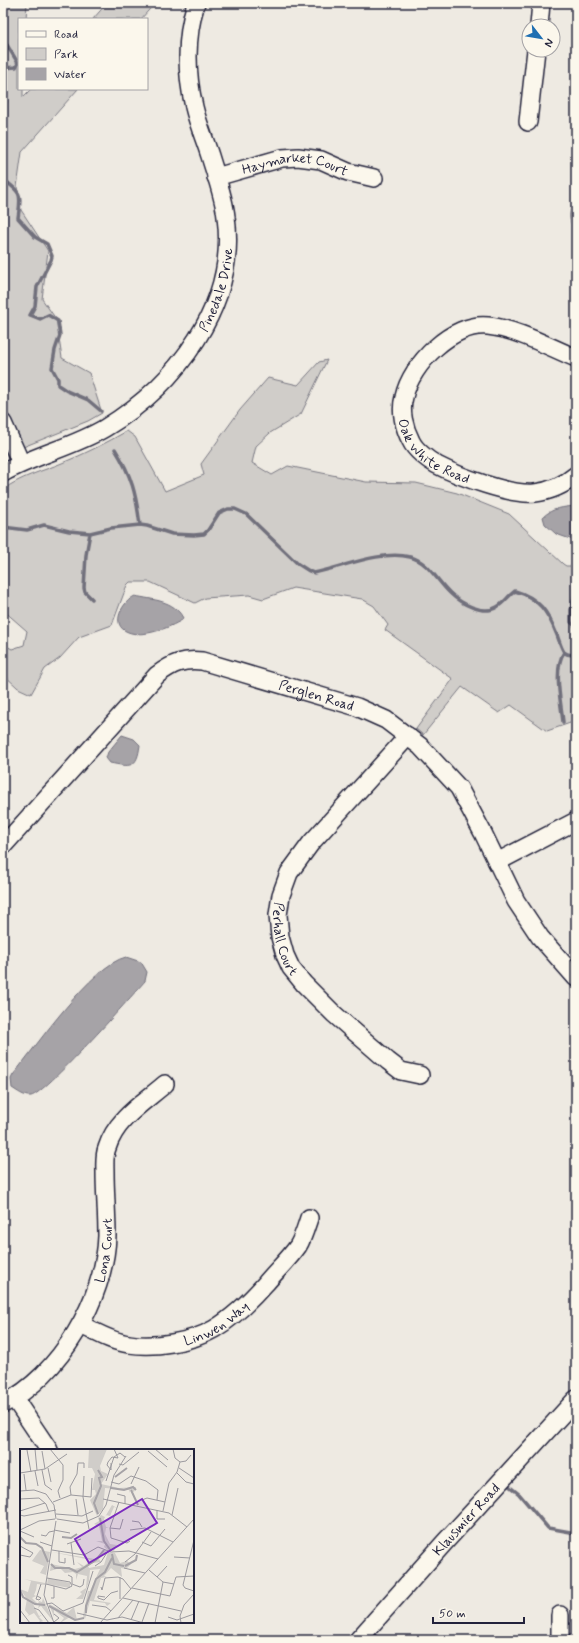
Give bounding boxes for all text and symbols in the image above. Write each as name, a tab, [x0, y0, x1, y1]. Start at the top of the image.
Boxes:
legend	[18, 18, 148, 90]
north arrow	[521, 18, 561, 58]
text: Road	[54, 27, 78, 43]
text: N	[541, 36, 557, 49]
text: Park	[54, 47, 78, 63]
text: Water	[54, 67, 86, 83]
street label: Haymarket Court	[240, 149, 351, 181]
street label: Pinedale Drive	[195, 247, 237, 335]
street label: Oak White Road	[393, 417, 472, 488]
street label: Perglen Road	[276, 676, 356, 716]
street label: Perhall Court	[268, 901, 302, 980]
street label: Lona Court	[91, 1218, 117, 1285]
street label: Linwen Way	[182, 1298, 253, 1350]
inset map	[20, 1449, 194, 1623]
street label: Klausmier Road	[429, 1480, 504, 1560]
scale bar	[433, 1599, 524, 1625]
text: 50 m	[439, 1606, 466, 1622]

